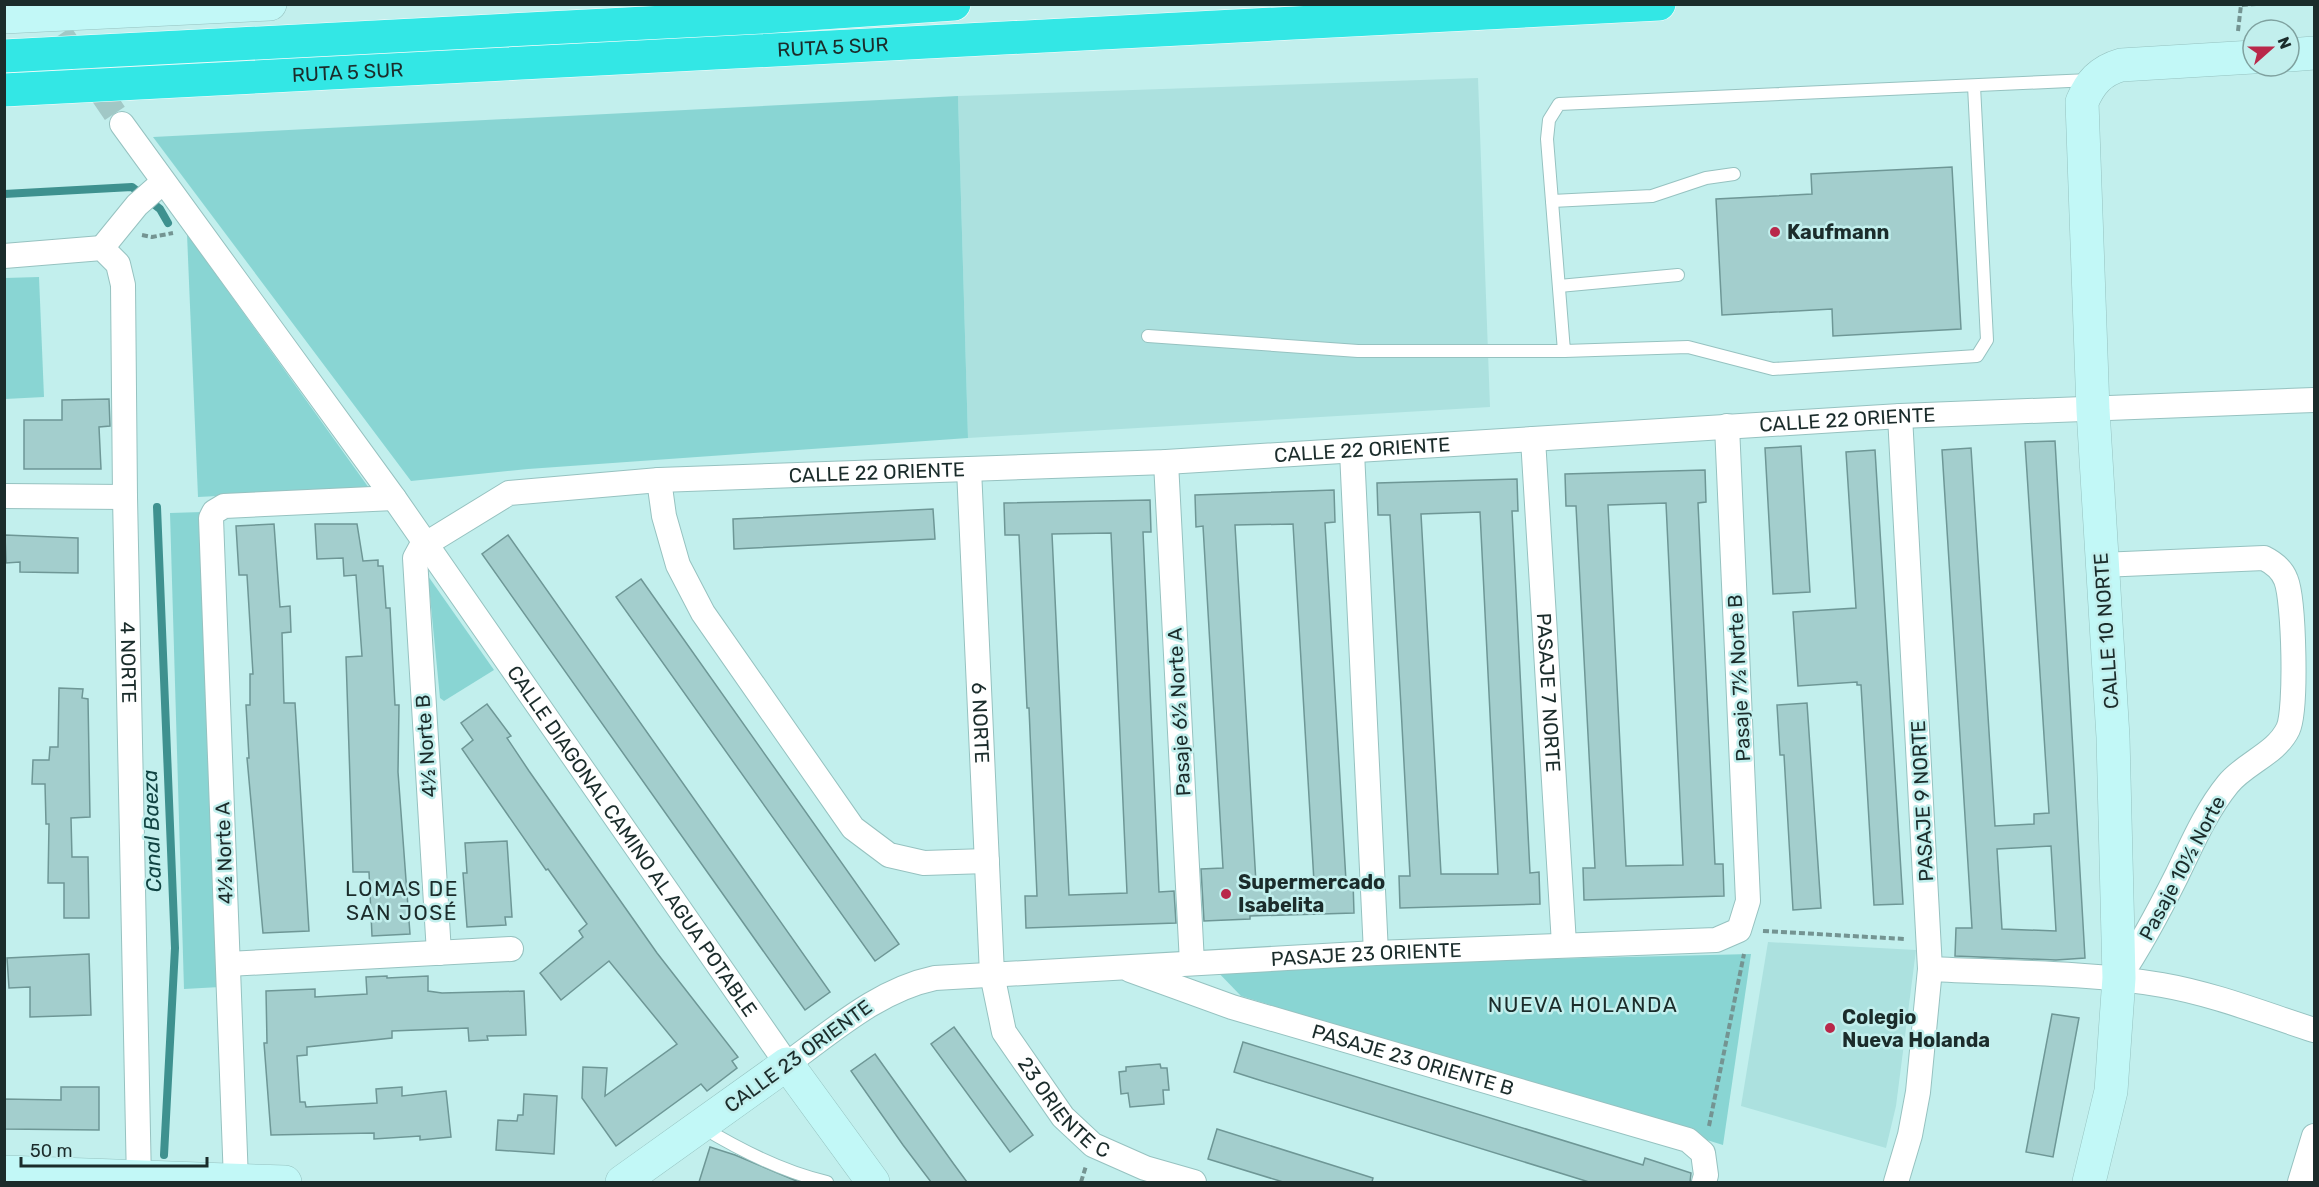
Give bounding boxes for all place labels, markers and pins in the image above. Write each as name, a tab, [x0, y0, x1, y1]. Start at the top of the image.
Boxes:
place label: Kaufmann	[1787, 220, 1889, 244]
marker: Kaufmann	[1768, 225, 1782, 239]
place label: Supermercado Isabelita	[1238, 870, 1385, 917]
marker: Supermercado Isabelita	[1219, 887, 1233, 901]
place label: Colegio Nueva Holanda	[1842, 1005, 1990, 1052]
marker: Colegio Nueva Holanda	[1823, 1021, 1837, 1035]

